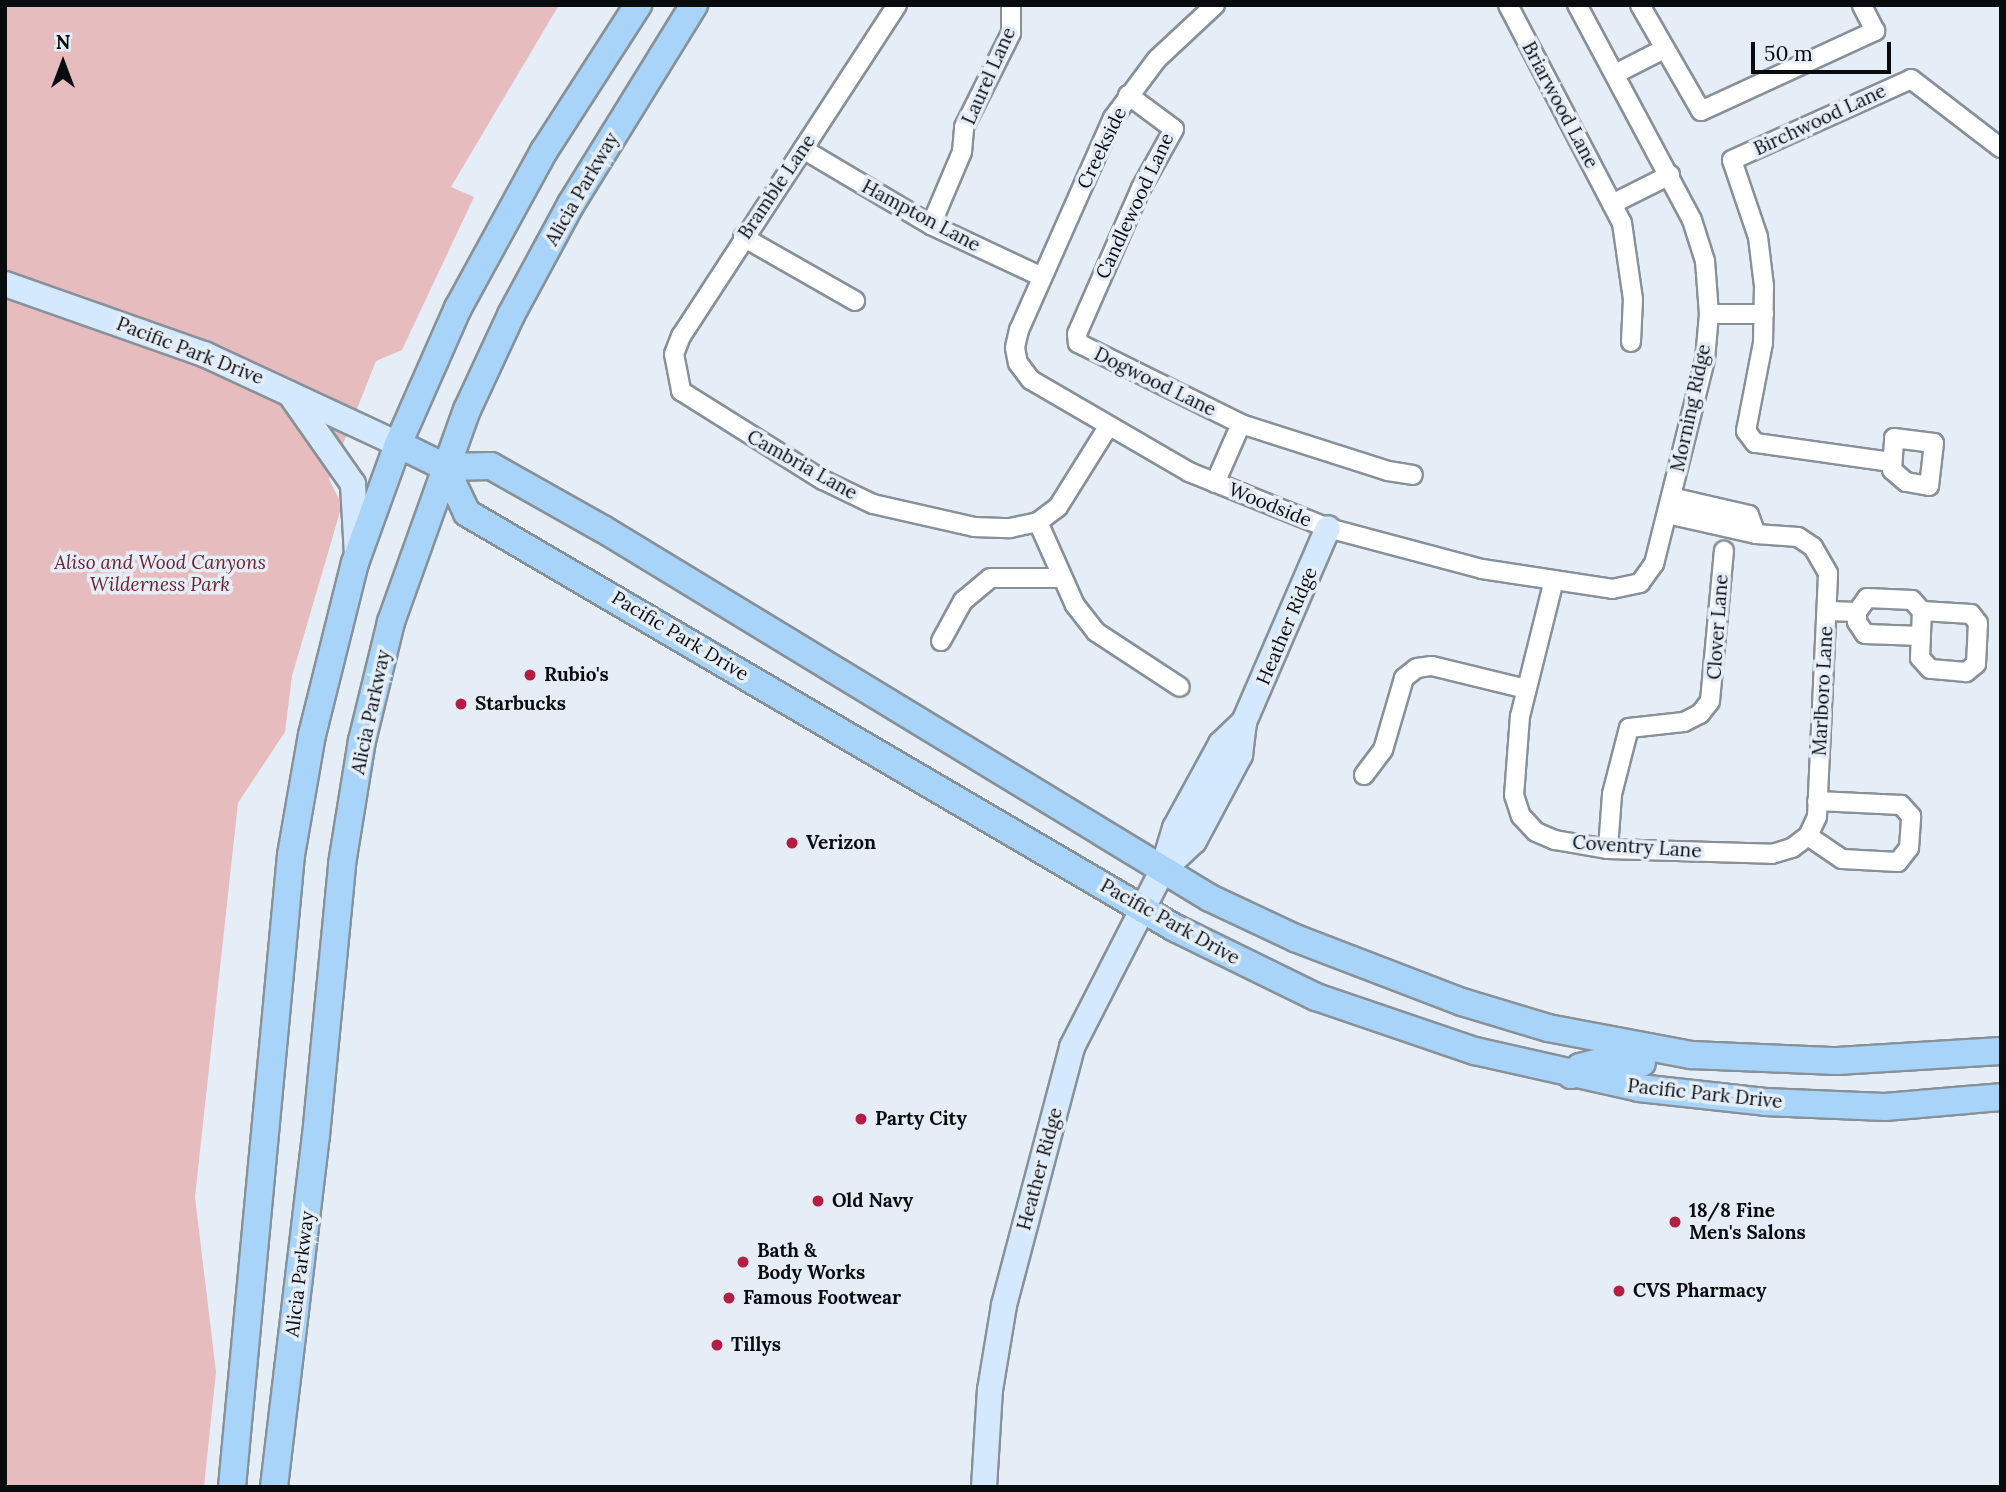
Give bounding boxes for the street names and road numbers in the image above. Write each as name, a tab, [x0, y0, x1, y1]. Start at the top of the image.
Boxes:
street label: Laurel Lane	[957, 24, 1021, 128]
street label: Briarwood Lane	[1517, 38, 1603, 172]
street label: Birchwood Lane	[1750, 79, 1890, 161]
street label: Creekside	[1072, 104, 1132, 192]
street label: Alicia Parkway	[540, 128, 624, 250]
street label: Bramble Lane	[734, 130, 820, 244]
street label: Candlewood Lane	[1091, 130, 1179, 282]
street label: Hampton Lane	[858, 175, 984, 257]
street label: Pacific Park Drive	[113, 312, 267, 390]
street label: Morning Ridge	[1666, 342, 1716, 474]
street label: Dogwood Lane	[1090, 343, 1220, 421]
street label: Cambria Lane	[743, 425, 861, 505]
street label: Woodside	[1225, 478, 1315, 532]
street label: Heather Ridge	[1252, 564, 1322, 688]
street label: Clover Lane	[1703, 574, 1733, 680]
street label: Pacific Park Drive	[607, 586, 753, 686]
street label: Marlboro Lane	[1808, 626, 1838, 756]
street label: Alicia Parkway	[347, 648, 395, 776]
street label: Coventry Lane	[1572, 831, 1702, 863]
street label: Pacific Park Drive	[1096, 874, 1244, 970]
street label: Pacific Park Drive	[1626, 1075, 1784, 1113]
street label: Heather Ridge	[1013, 1105, 1067, 1233]
street label: Alicia Parkway	[281, 1210, 319, 1338]

